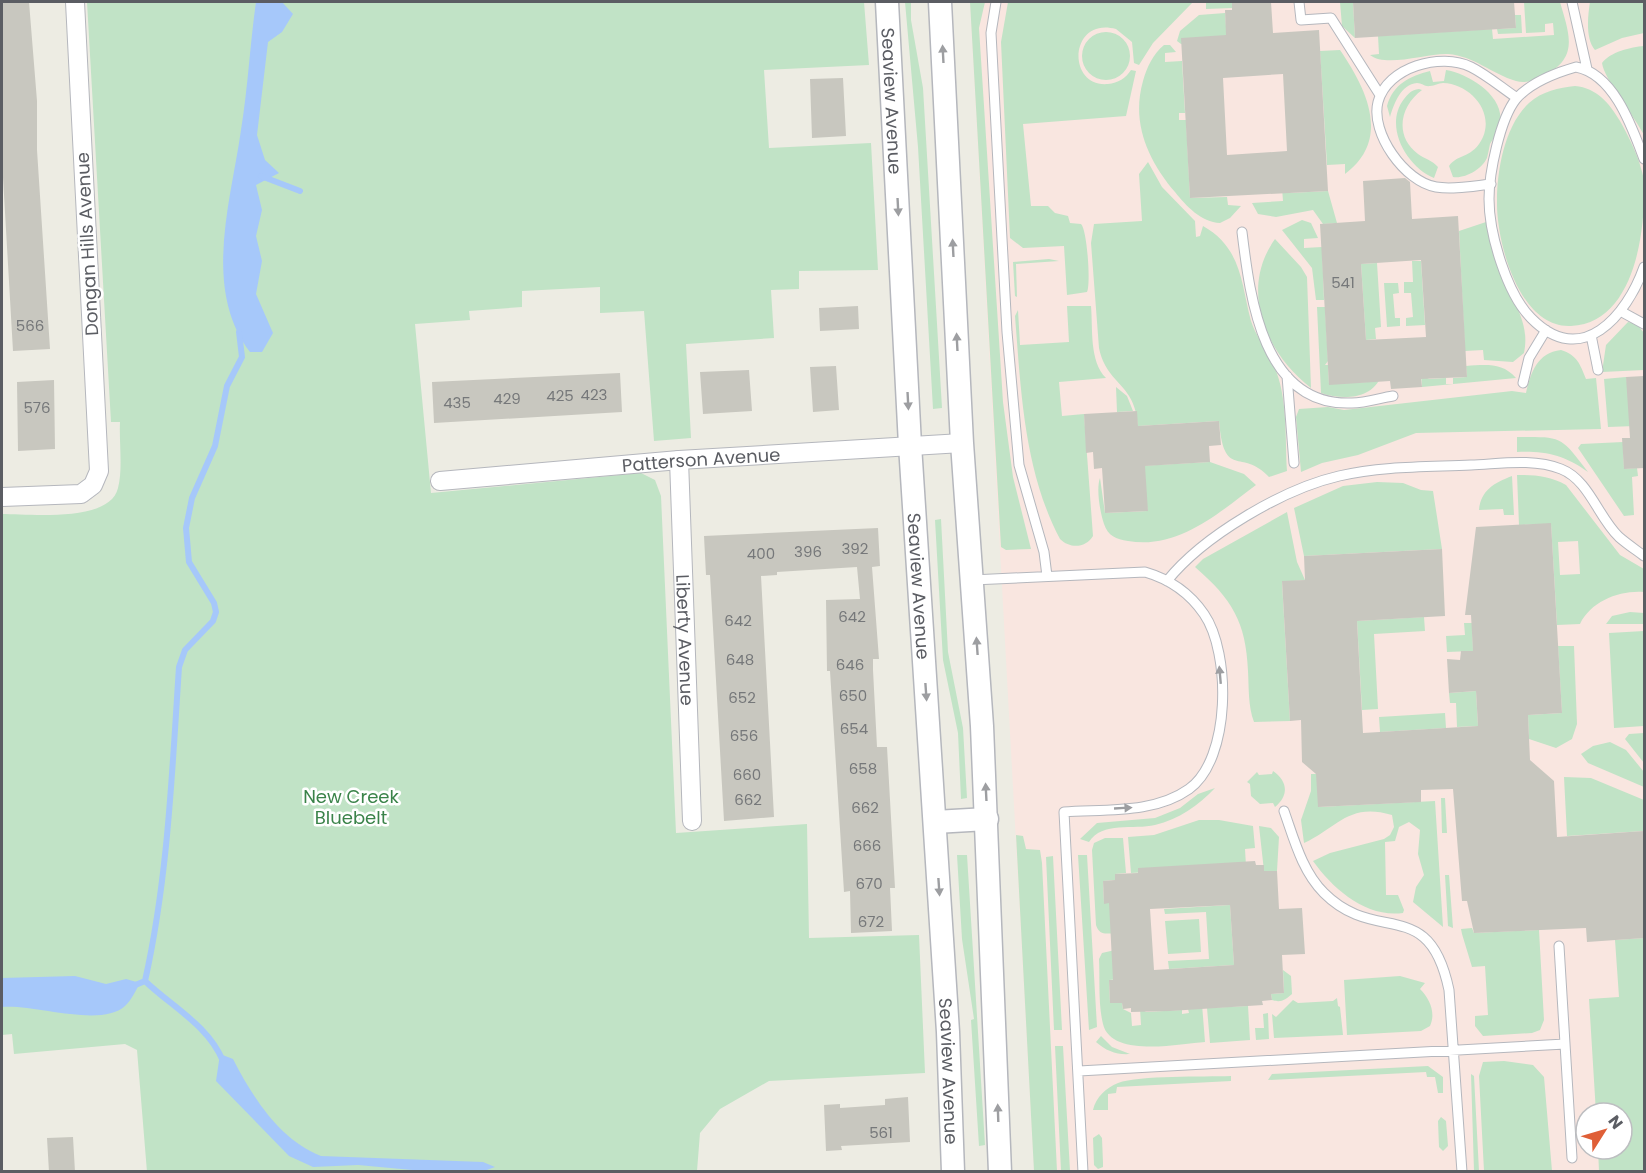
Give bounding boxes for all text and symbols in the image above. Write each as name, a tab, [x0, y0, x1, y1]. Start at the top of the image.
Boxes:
street label: Seaview Avenue	[876, 27, 908, 175]
one-way arrow	[938, 44, 947, 63]
street label: Dongan Hills Avenue	[70, 151, 104, 337]
one-way arrow	[893, 197, 902, 216]
one-way arrow	[948, 239, 957, 258]
house number: 541	[1331, 272, 1355, 293]
house number: 566	[16, 315, 44, 336]
one-way arrow	[953, 333, 962, 352]
house number: 423	[581, 384, 607, 405]
house number: 425	[546, 385, 574, 406]
house number: 429	[493, 388, 521, 409]
house number: 435	[443, 392, 471, 413]
one-way arrow	[903, 392, 913, 411]
house number: 576	[23, 397, 51, 418]
street label: Patterson Avenue	[621, 441, 781, 477]
street label: Seaview Avenue	[902, 512, 936, 660]
house number: 392	[842, 538, 868, 559]
house number: 396	[794, 541, 822, 562]
house number: 400	[747, 543, 775, 564]
street label: Liberty Avenue	[671, 574, 700, 706]
house number: 642	[838, 606, 866, 627]
house number: 642	[724, 610, 752, 631]
one-way arrow	[972, 637, 982, 656]
house number: 648	[726, 649, 754, 670]
house number: 646	[836, 654, 864, 675]
one-way arrow	[1215, 665, 1225, 684]
one-way arrow	[922, 683, 931, 702]
house number: 650	[839, 685, 867, 706]
house number: 652	[728, 687, 756, 708]
house number: 654	[840, 718, 868, 739]
house number: 656	[730, 725, 758, 746]
house number: 658	[849, 758, 877, 779]
house number: 660	[733, 764, 761, 785]
one-way arrow	[981, 783, 990, 802]
park label: New Creek Bluebelt	[303, 784, 400, 830]
house number: 662	[734, 789, 762, 810]
house number: 662	[851, 797, 879, 818]
one-way arrow	[1113, 803, 1132, 813]
house number: 666	[853, 835, 881, 856]
house number: 670	[855, 873, 883, 894]
one-way arrow	[934, 878, 944, 897]
house number: 672	[858, 911, 884, 932]
street label: Seaview Avenue	[933, 997, 965, 1145]
north arrow	[1574, 1101, 1634, 1161]
one-way arrow	[993, 1104, 1003, 1123]
text: N	[1603, 1111, 1628, 1134]
house number: 561	[869, 1122, 893, 1143]

